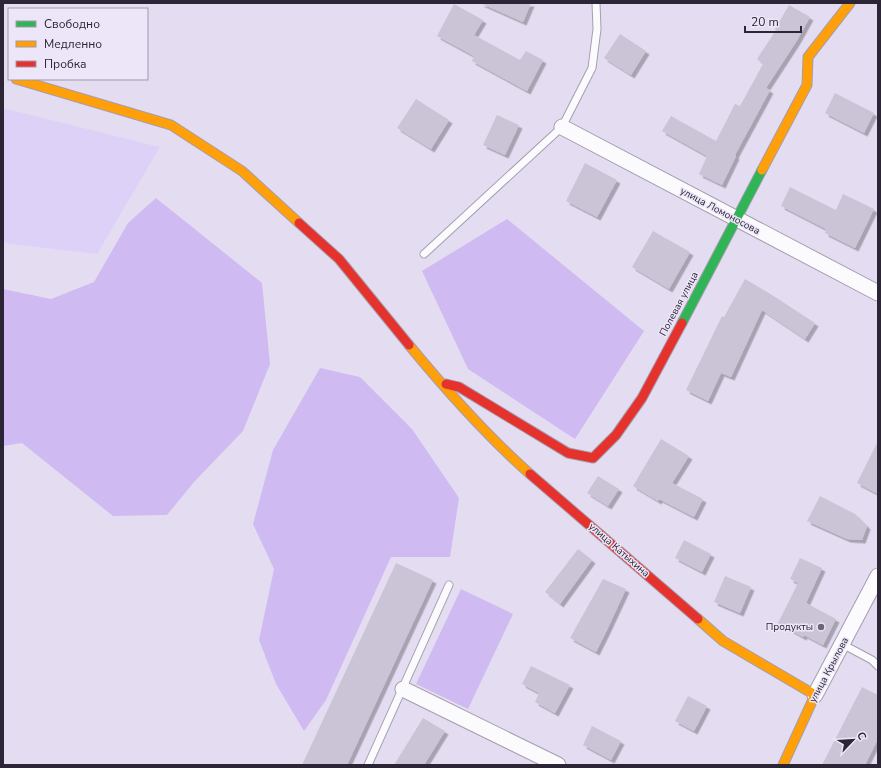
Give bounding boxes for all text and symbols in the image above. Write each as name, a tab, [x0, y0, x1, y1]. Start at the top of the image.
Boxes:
legend	[8, 8, 148, 80]
scale bar	[745, 8, 801, 34]
text: 20 m	[751, 14, 779, 30]
text: Свободно	[44, 16, 100, 32]
text: Медленно	[44, 36, 102, 52]
text: Пробка	[44, 56, 87, 72]
street label: улица Ломоносова	[678, 184, 762, 238]
street label: Полевая улица	[656, 269, 702, 339]
street label: улица Катыхина	[586, 520, 652, 580]
place label: Продукты	[766, 620, 813, 634]
marker: Продукты	[816, 622, 826, 632]
street label: улица Крылова	[806, 635, 852, 705]
north arrow	[833, 720, 873, 760]
text: С	[853, 729, 870, 743]

